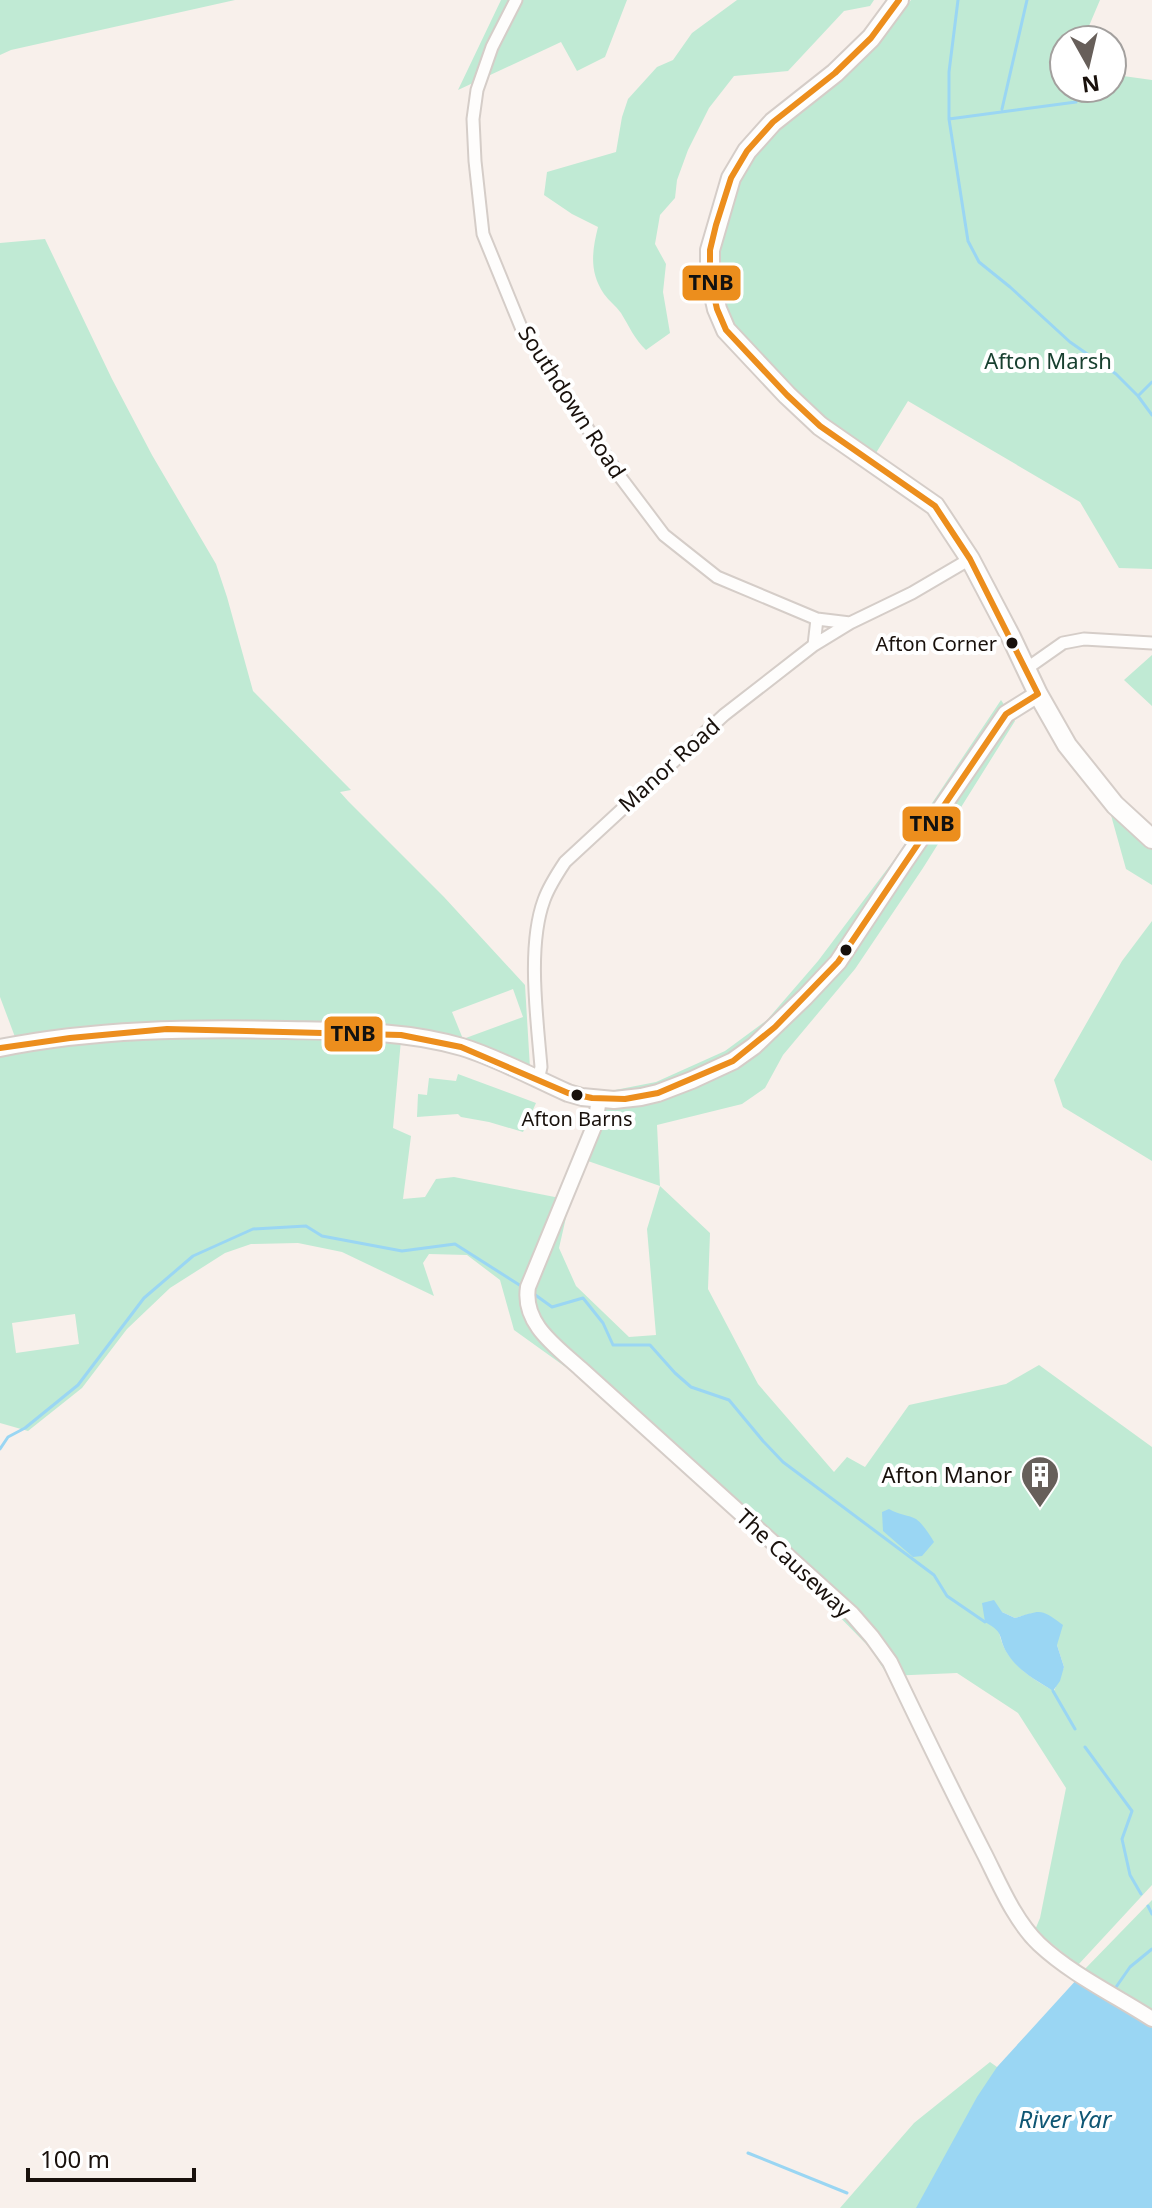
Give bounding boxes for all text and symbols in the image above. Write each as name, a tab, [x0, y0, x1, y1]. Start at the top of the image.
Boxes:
north arrow	[1048, 24, 1128, 104]
text: N	[1080, 69, 1102, 101]
line badge: TNB	[681, 264, 742, 302]
text: TNB	[688, 266, 734, 296]
street label: Southdown Road	[512, 319, 633, 484]
park label: Afton Marsh	[984, 345, 1112, 375]
place label: Afton Corner	[876, 630, 997, 657]
marker: Afton Corner	[1004, 635, 1020, 651]
street label: Manor Road	[611, 711, 726, 818]
line badge: TNB	[901, 805, 962, 843]
text: TNB	[909, 807, 955, 837]
unlabelled marker	[838, 942, 854, 958]
line badge: TNB	[323, 1015, 384, 1053]
text: TNB	[330, 1017, 376, 1047]
marker: Afton Barns	[569, 1087, 585, 1103]
place label: Afton Barns	[522, 1105, 632, 1132]
building icon: Afton Manor	[1019, 1454, 1061, 1509]
place label: Afton Manor	[882, 1459, 1012, 1489]
street label: The Causeway	[731, 1501, 859, 1624]
water label: River Yar	[1018, 2102, 1113, 2135]
scale bar	[28, 2132, 194, 2182]
text: 100 m	[40, 2142, 110, 2175]

